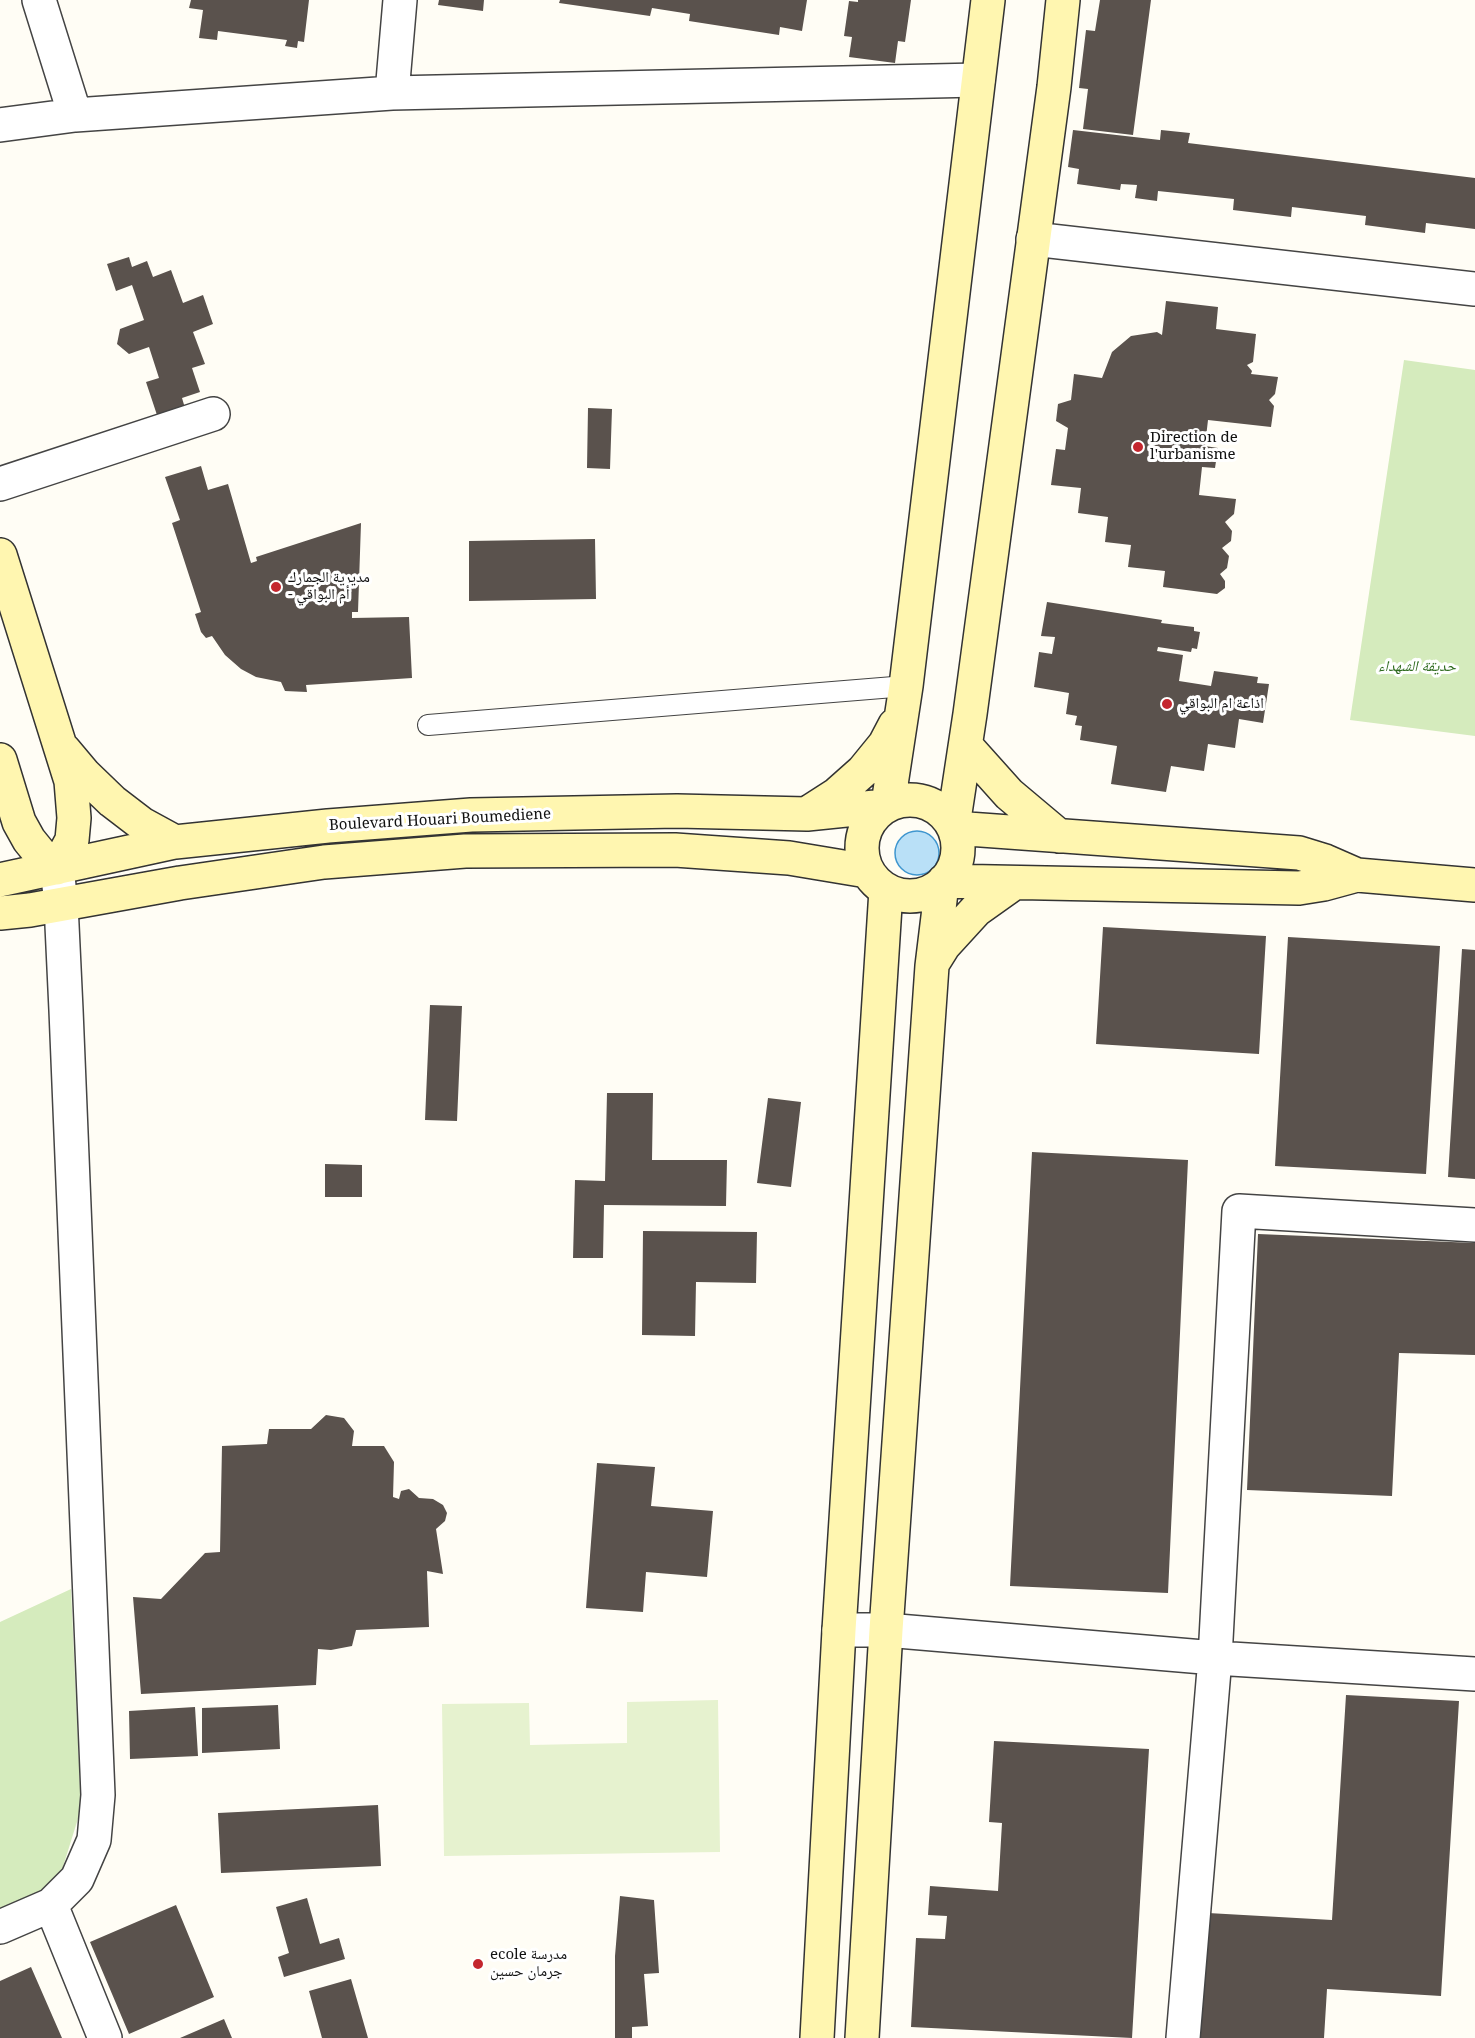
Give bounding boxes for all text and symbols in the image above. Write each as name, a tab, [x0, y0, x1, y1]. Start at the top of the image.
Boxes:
place label: Direction de l'urbanisme	[1150, 429, 1238, 464]
marker: Direction de l'urbanisme	[1131, 440, 1145, 454]
place label: مديرية الجمارك - أم البواقي	[288, 569, 370, 604]
marker: مديرية الجمارك - أم البواقي	[269, 580, 283, 594]
park label: حديقة الشهداء	[1378, 658, 1456, 676]
place label: اذاعة ام البواقي	[1179, 695, 1264, 713]
marker: اذاعة ام البواقي	[1160, 697, 1174, 711]
street label: Boulevard Houari Boumediene	[329, 805, 551, 835]
place label: ecole مدرسة جرمان حسين	[490, 1946, 567, 1981]
marker: ecole مدرسة جرمان حسين	[471, 1957, 485, 1971]

